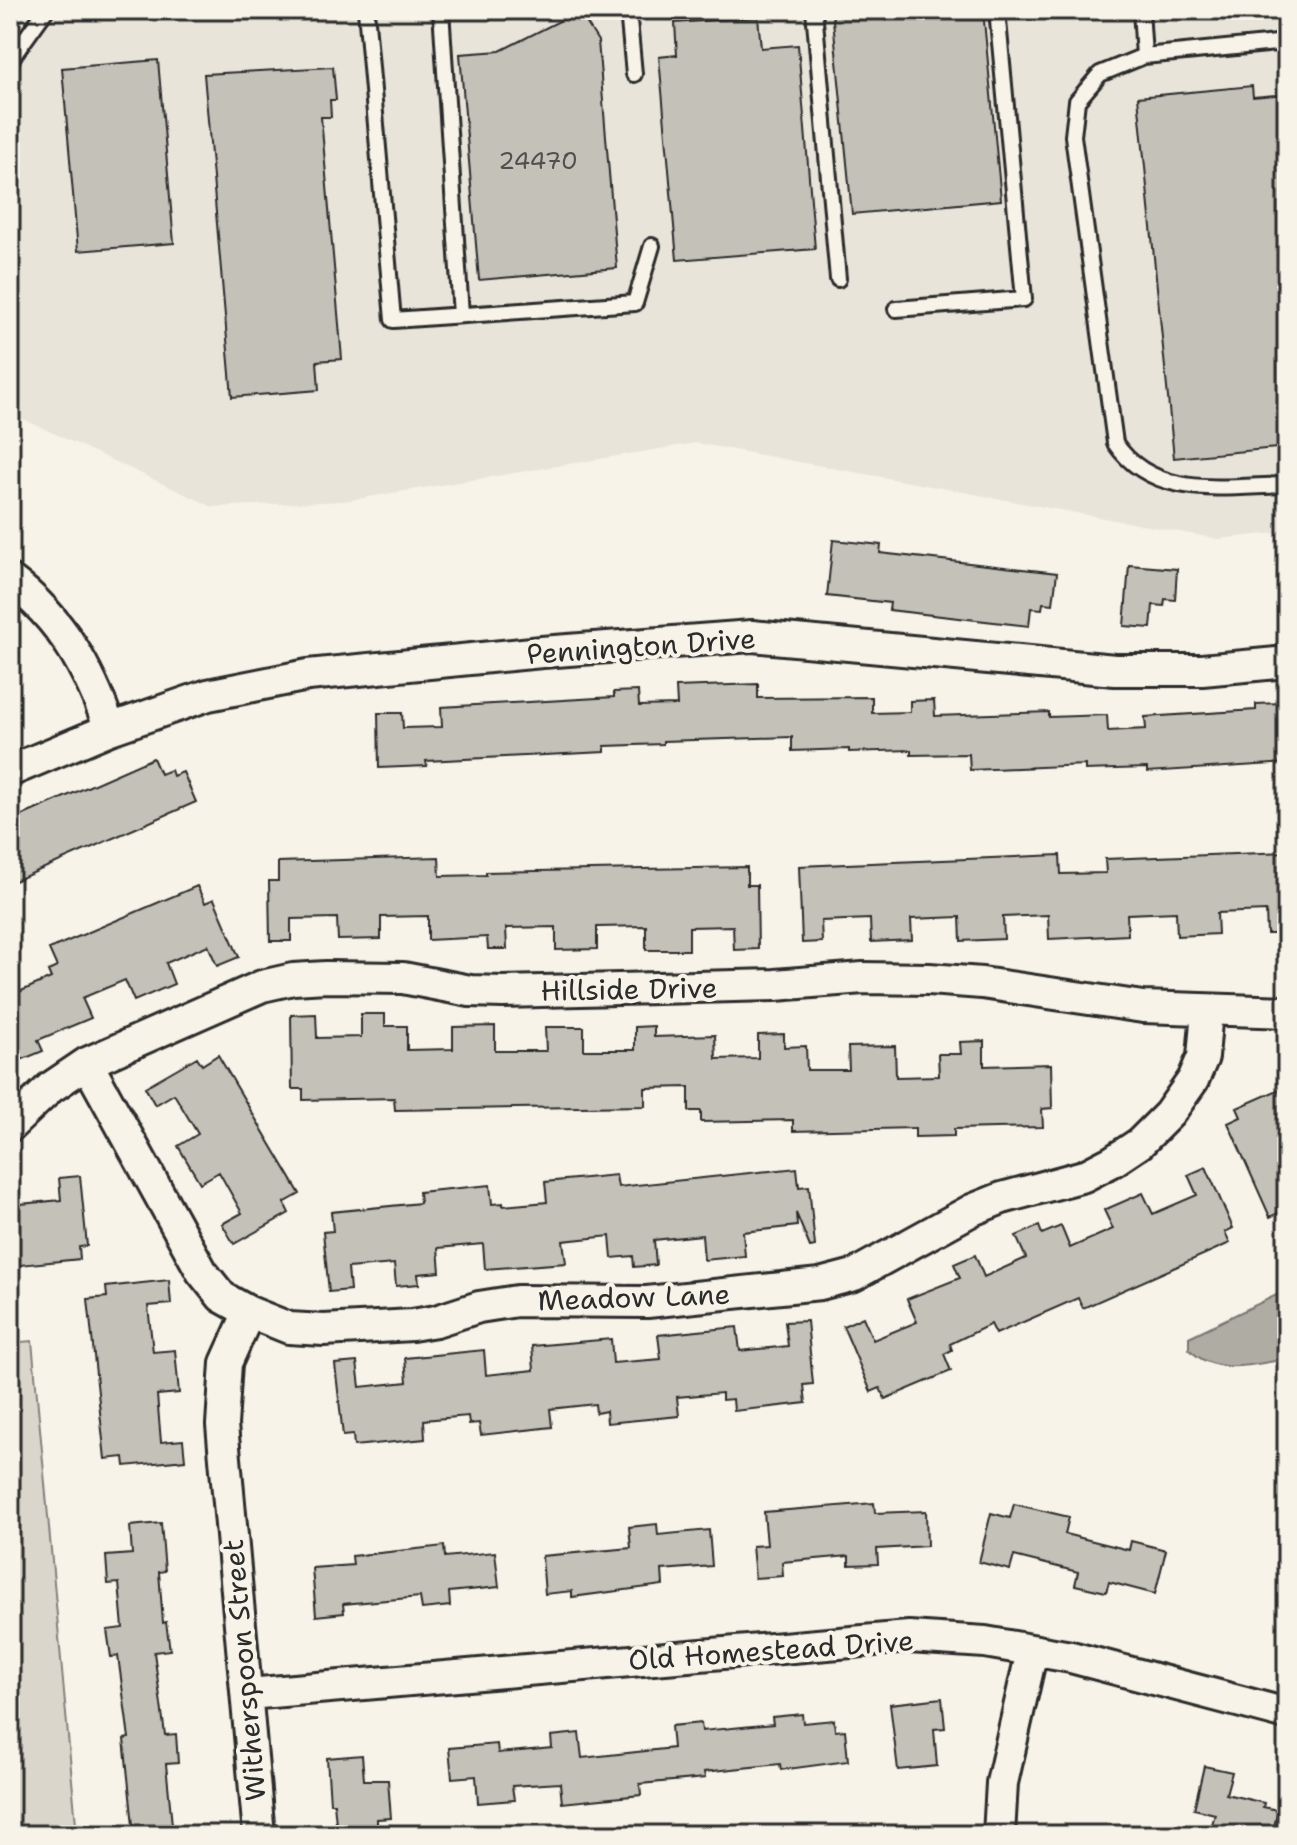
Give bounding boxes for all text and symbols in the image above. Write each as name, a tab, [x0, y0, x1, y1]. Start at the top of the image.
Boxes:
house number: 24470	[498, 145, 578, 177]
street label: Pennington Drive	[525, 619, 757, 673]
street label: Hillside Drive	[540, 968, 718, 1010]
street label: Meadow Lane	[537, 1275, 731, 1319]
street label: Witherspoon Street	[214, 1537, 274, 1803]
street label: Old Homestead Drive	[627, 1621, 915, 1679]

